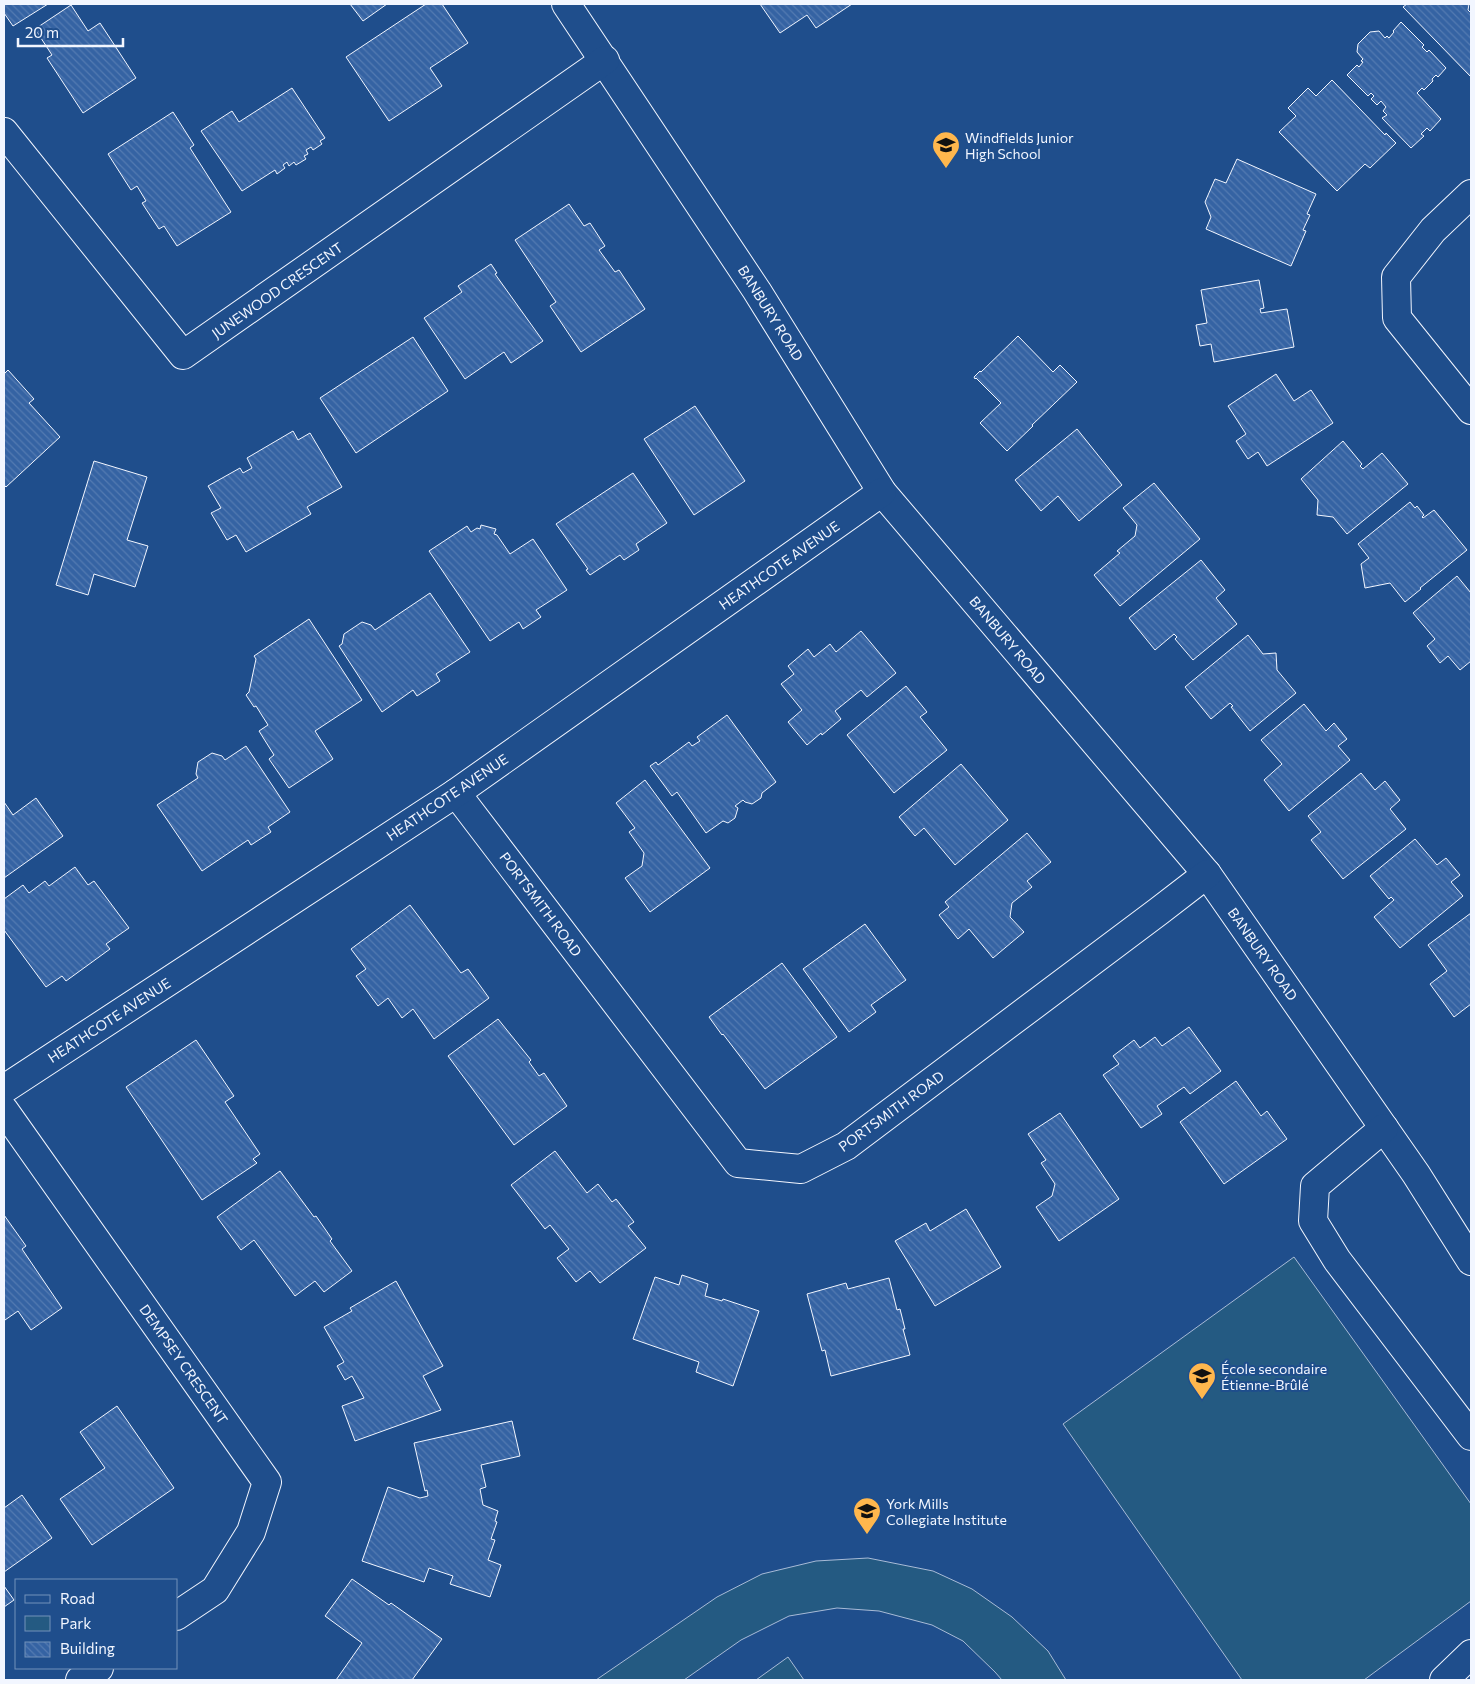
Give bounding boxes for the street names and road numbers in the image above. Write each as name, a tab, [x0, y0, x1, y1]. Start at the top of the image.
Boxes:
street label: JUNEWOOD CRESCENT	[208, 238, 346, 342]
street label: BANBURY ROAD	[735, 262, 807, 364]
street label: HEATHCOTE AVENUE	[716, 517, 842, 613]
street label: BANBURY ROAD	[966, 593, 1050, 687]
street label: HEATHCOTE AVENUE	[383, 750, 511, 844]
street label: PORTSMITH ROAD	[496, 849, 586, 959]
street label: BANBURY ROAD	[1225, 904, 1301, 1004]
street label: HEATHCOTE AVENUE	[44, 974, 174, 1066]
street label: PORTSMITH ROAD	[835, 1067, 947, 1155]
street label: DEMPSEY CRESCENT	[136, 1301, 232, 1427]

